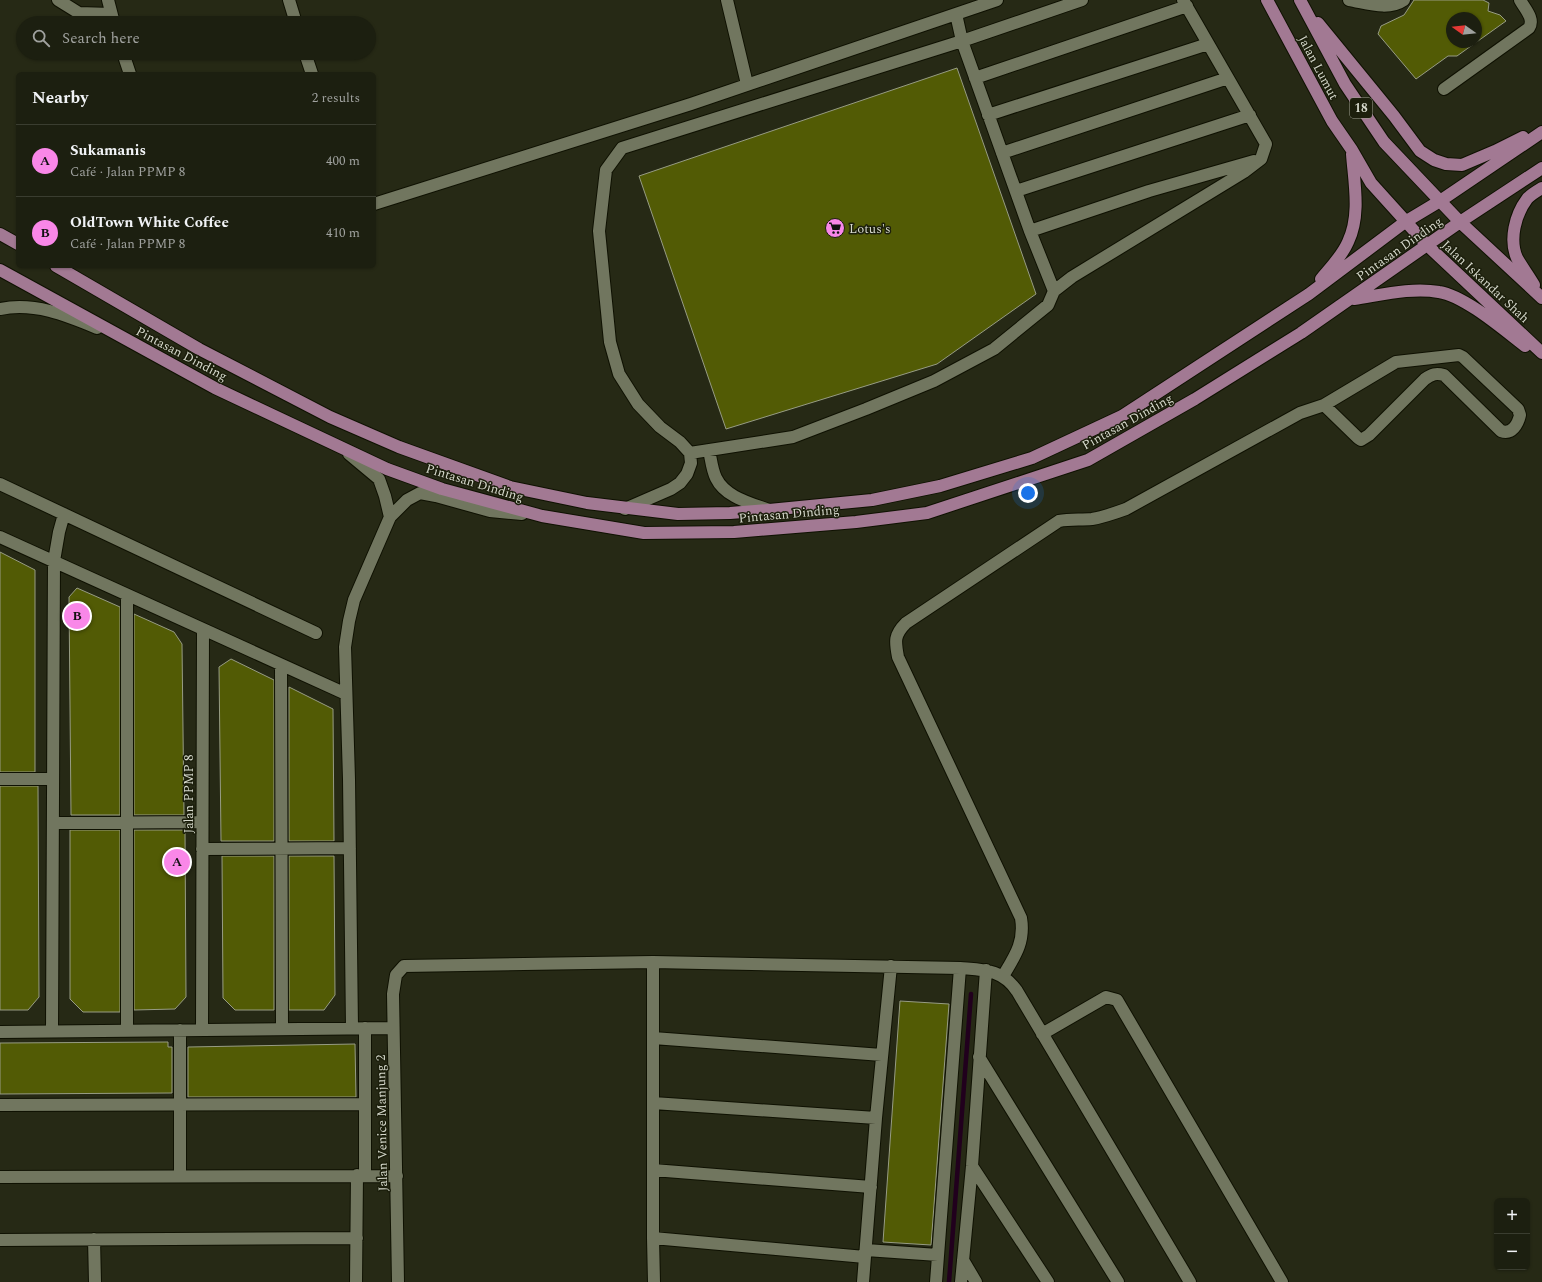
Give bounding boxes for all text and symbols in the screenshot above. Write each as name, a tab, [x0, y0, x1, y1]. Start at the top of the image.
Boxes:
north arrow	[1446, 12, 1482, 48]
search box	[16, 16, 376, 60]
icon: search	[30, 27, 52, 49]
text: Search here	[62, 27, 140, 50]
street label: Jalan Lumut	[1293, 32, 1344, 104]
text: Nearby	[32, 85, 88, 111]
text: 2 results	[312, 88, 360, 108]
road number: 18	[1350, 98, 1372, 118]
text: Sukamanis	[70, 139, 146, 162]
text: A	[40, 151, 50, 171]
text: 400 m	[326, 151, 360, 171]
text: Café · Jalan PPMP 8	[70, 162, 185, 182]
text: OldTown White Coffee	[70, 211, 229, 234]
street label: Pintasan Dinding	[1352, 212, 1447, 286]
supermarket icon: Lotus's	[824, 217, 846, 239]
place label: Lotus's	[849, 219, 891, 239]
text: B	[40, 223, 50, 243]
text: 410 m	[326, 223, 360, 243]
text: Café · Jalan PPMP 8	[70, 234, 185, 254]
street label: Jalan Iskandar Shah	[1437, 236, 1534, 328]
street label: Pintasan Dinding	[132, 321, 231, 386]
street label: Pintasan Dinding	[1078, 389, 1177, 455]
street label: Pintasan Dinding	[423, 459, 526, 507]
your location	[1018, 483, 1038, 503]
street label: Pintasan Dinding	[738, 500, 840, 528]
pin: B	[64, 601, 90, 631]
street label: Jalan PPMP 8	[179, 754, 199, 834]
pin: A	[164, 847, 190, 877]
street label: Jalan Venice Manjung 2	[371, 1055, 393, 1191]
map controls	[1494, 1198, 1530, 1270]
button: +	[1494, 1198, 1530, 1234]
button: −	[1494, 1234, 1530, 1270]

